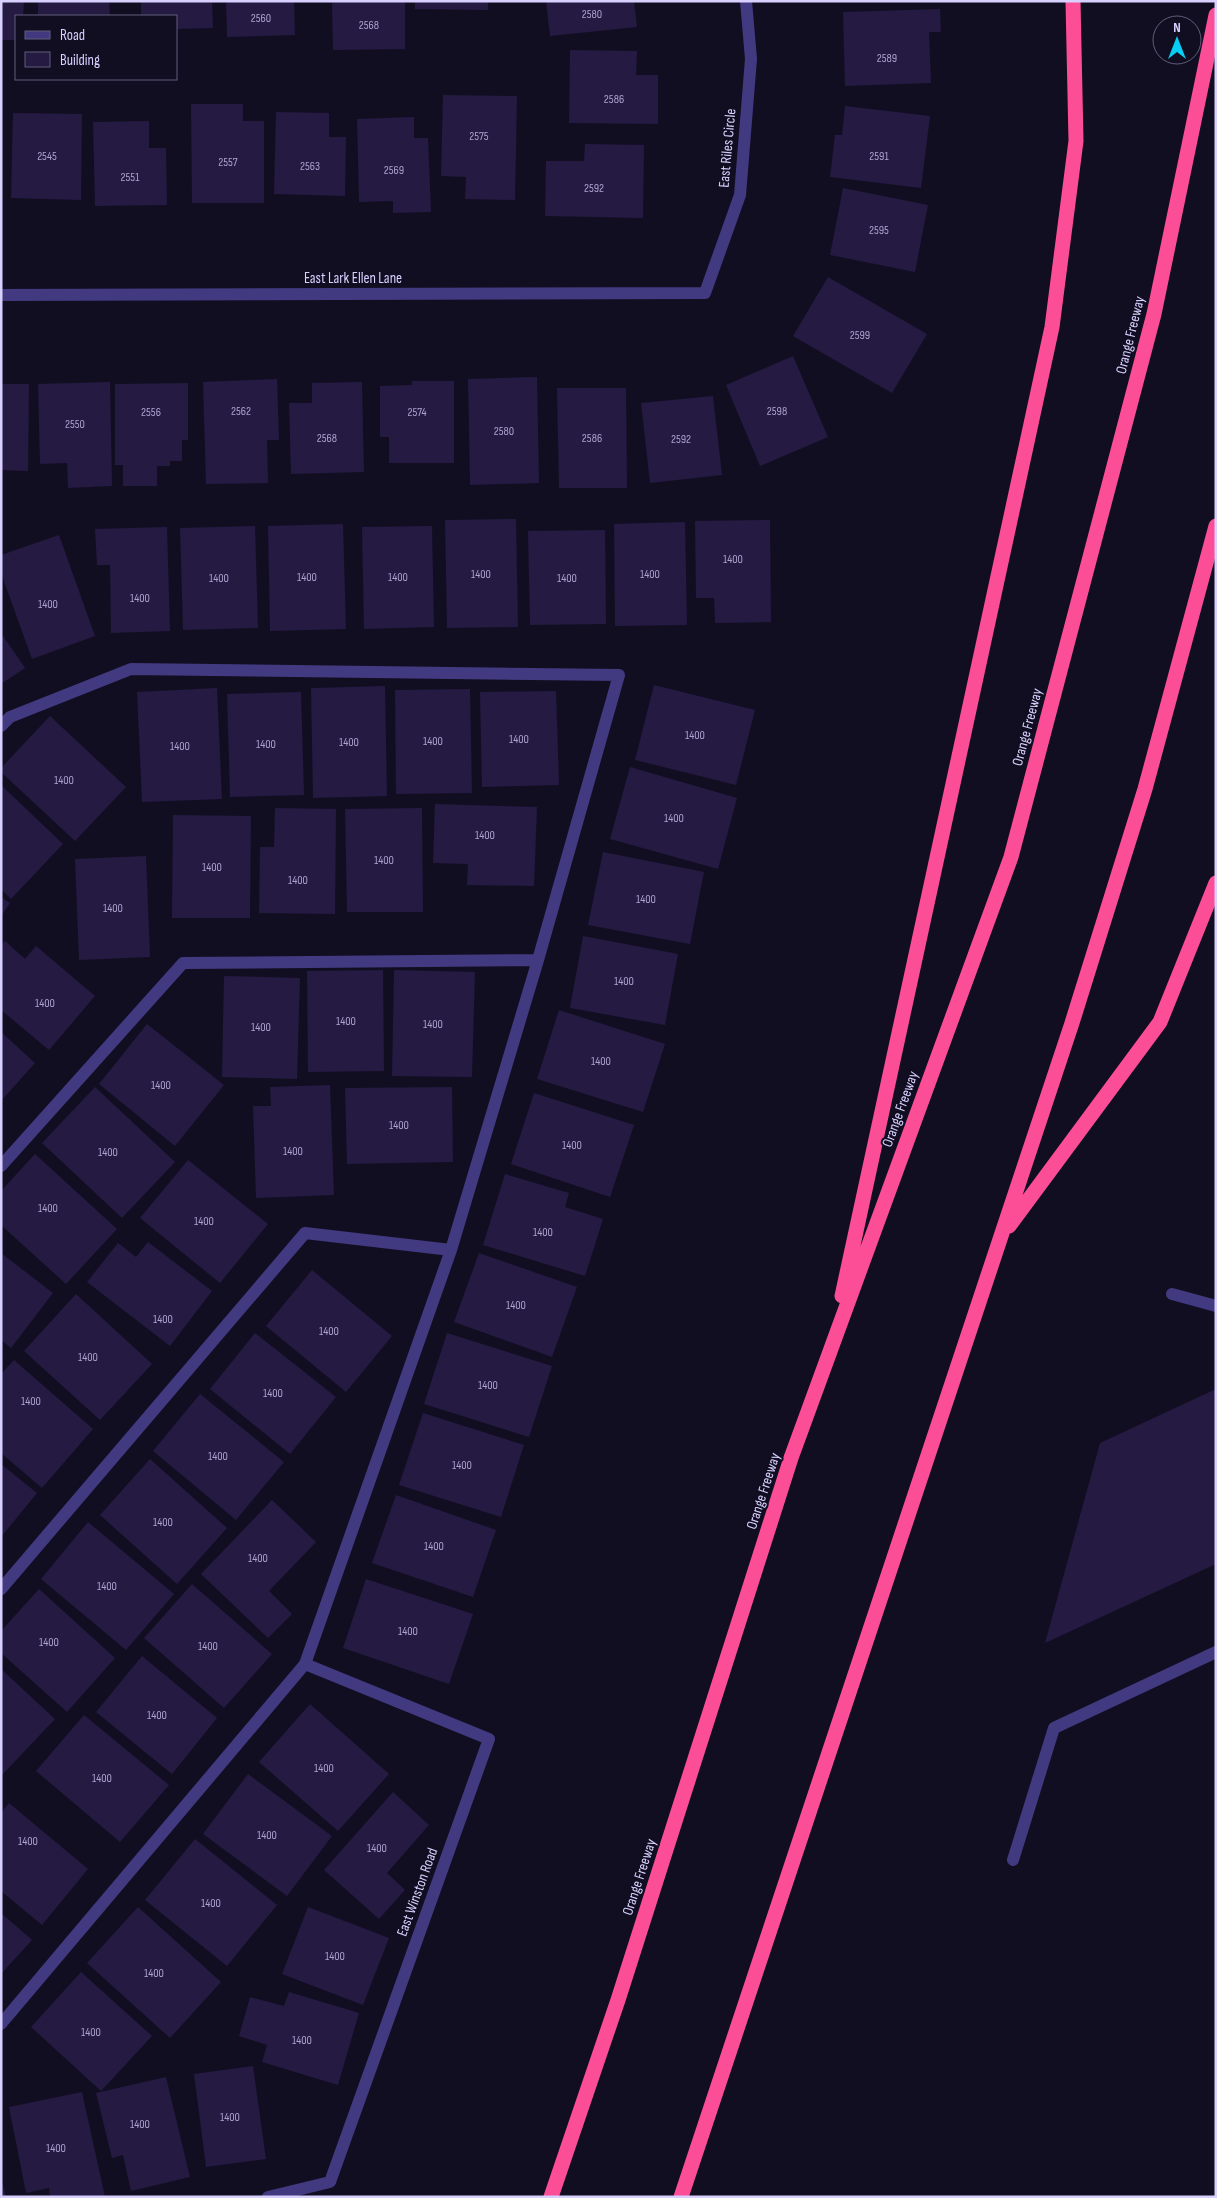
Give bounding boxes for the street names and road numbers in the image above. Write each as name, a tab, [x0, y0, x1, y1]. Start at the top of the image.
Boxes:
street label: East Riles Circle	[715, 108, 740, 188]
street label: East Lark Ellen Lane	[304, 269, 402, 288]
street label: Orange Freeway	[1112, 294, 1149, 376]
street label: Orange Freeway	[1008, 686, 1047, 768]
street label: Orange Freeway	[878, 1068, 923, 1150]
street label: Orange Freeway	[742, 1450, 785, 1532]
street label: Orange Freeway	[618, 1836, 661, 1918]
street label: East Winston Road	[393, 1845, 442, 1939]

